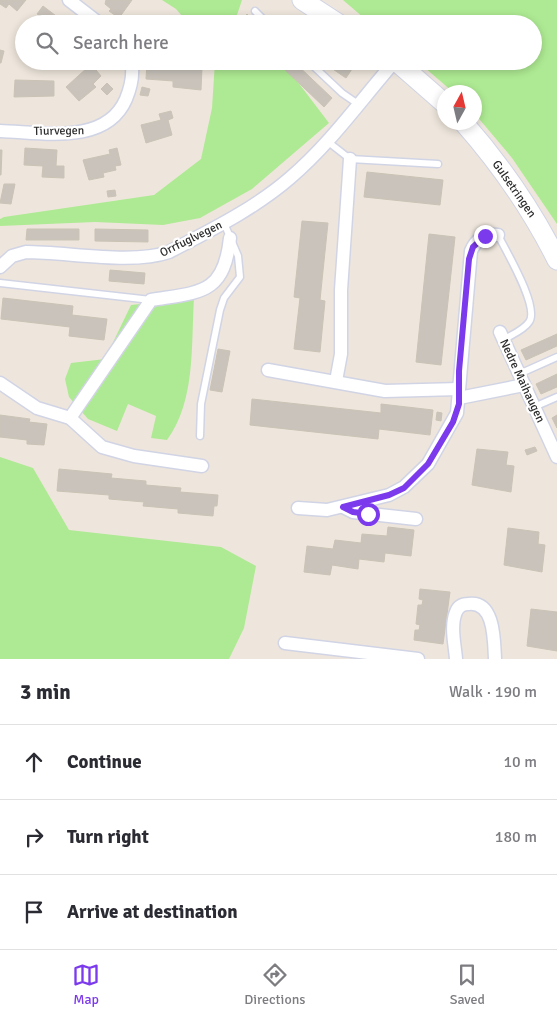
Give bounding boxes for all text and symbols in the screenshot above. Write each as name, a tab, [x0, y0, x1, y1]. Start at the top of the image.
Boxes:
search box	[15, 15, 542, 70]
icon: search	[33, 29, 61, 57]
text: Search here	[73, 31, 169, 55]
north arrow	[437, 85, 482, 130]
street label: Tiurvegen	[34, 123, 84, 139]
street label: Gulsetringen	[489, 157, 539, 221]
street label: Orrfuglvegen	[157, 217, 225, 261]
route end	[474, 225, 497, 248]
street label: Nedre Maihaugen	[496, 337, 548, 425]
route start	[357, 503, 380, 526]
text: 3 min	[20, 679, 71, 705]
text: Walk · 190 m	[449, 682, 537, 702]
icon: ahead	[20, 748, 48, 776]
text: Continue	[67, 750, 142, 774]
text: 10 m	[503, 752, 537, 772]
icon: right	[20, 823, 48, 851]
text: Turn right	[67, 825, 149, 849]
text: 180 m	[495, 827, 537, 847]
icon: arrive	[20, 898, 48, 926]
text: Arrive at destination	[67, 900, 238, 924]
tab: Map	[72, 961, 100, 1008]
tab: Directions	[244, 961, 305, 1008]
tab: Saved	[450, 961, 485, 1008]

